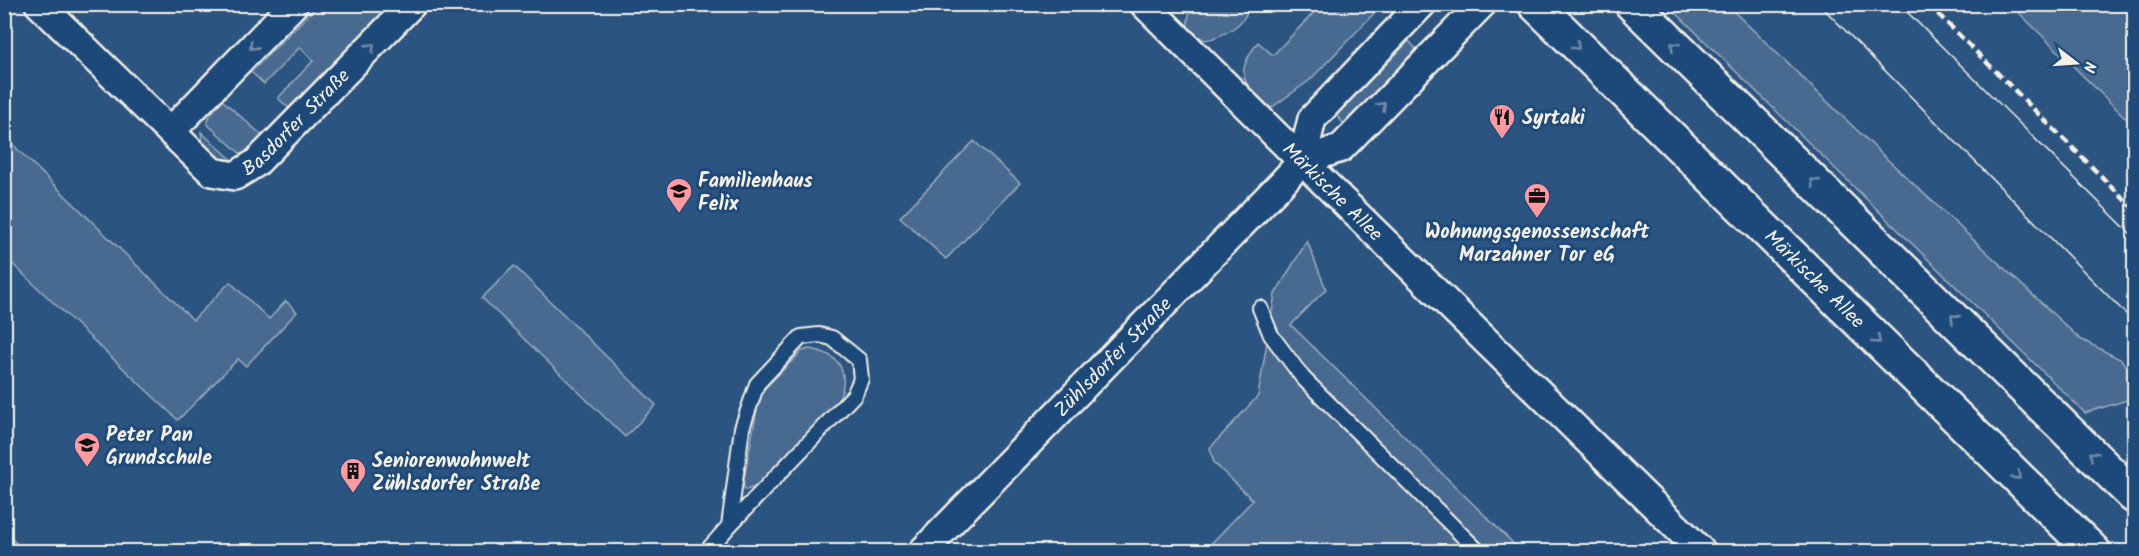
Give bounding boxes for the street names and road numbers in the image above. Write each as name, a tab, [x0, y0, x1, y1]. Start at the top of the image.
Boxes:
street label: Basdorfer Straße	[236, 62, 359, 186]
street label: Märkische Allee	[1273, 135, 1390, 250]
street label: Märkische Allee	[1755, 222, 1872, 337]
street label: Zühlsdorfer Straße	[1047, 290, 1181, 426]

